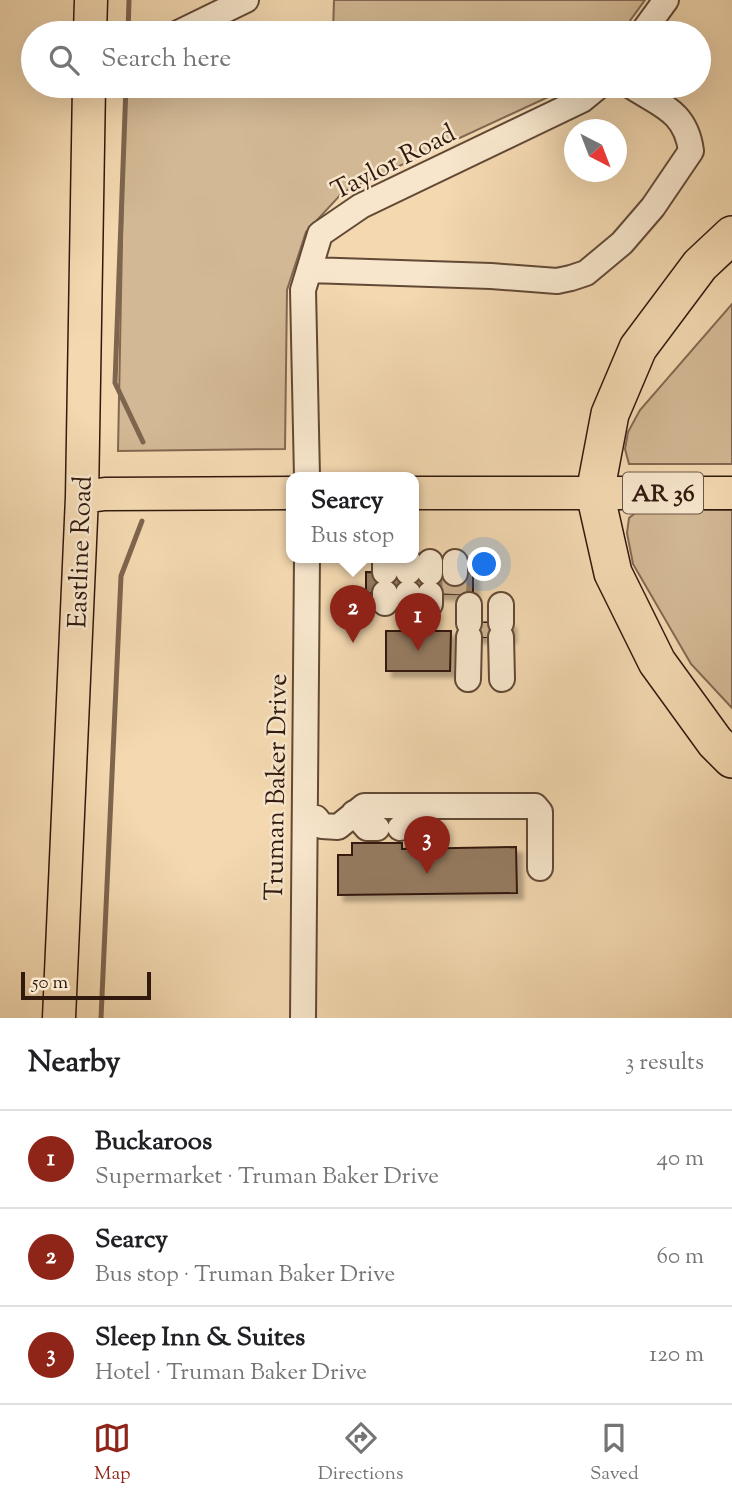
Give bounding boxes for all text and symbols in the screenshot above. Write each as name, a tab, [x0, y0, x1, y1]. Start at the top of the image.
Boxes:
search box	[21, 21, 711, 98]
icon: search	[45, 41, 83, 79]
text: Search here	[101, 41, 231, 78]
street label: Taylor Road	[325, 116, 463, 210]
north arrow	[564, 119, 627, 182]
popup	[286, 472, 419, 563]
road number: AR 36	[623, 472, 703, 514]
street label: Eastline Road	[60, 475, 103, 629]
text: Searcy	[311, 483, 384, 520]
text: Bus stop	[311, 520, 394, 553]
your location	[467, 547, 501, 581]
pin: 2	[330, 585, 376, 643]
pin: 1	[395, 593, 441, 651]
street label: Truman Baker Drive	[257, 673, 298, 901]
pin: 3	[404, 816, 450, 874]
scale bar	[21, 969, 150, 1001]
text: 50 m	[32, 970, 68, 997]
text: Nearby	[28, 1042, 120, 1085]
text: 3 results	[625, 1047, 704, 1080]
text: Buckaroos	[95, 1124, 212, 1161]
text: 1	[47, 1143, 55, 1176]
text: 40 m	[657, 1143, 704, 1176]
text: Supermarket · Truman Baker Drive	[95, 1161, 439, 1194]
text: Searcy	[95, 1222, 168, 1259]
text: 2	[46, 1241, 56, 1274]
text: 60 m	[656, 1241, 704, 1274]
text: Bus stop · Truman Baker Drive	[95, 1259, 395, 1292]
text: Sleep Inn & Suites	[95, 1320, 305, 1357]
text: 3	[46, 1339, 56, 1372]
text: 120 m	[649, 1339, 704, 1372]
text: Hotel · Truman Baker Drive	[95, 1357, 367, 1390]
tab: Map	[93, 1419, 131, 1488]
tab: Directions	[318, 1419, 403, 1488]
tab: Saved	[590, 1419, 639, 1488]

